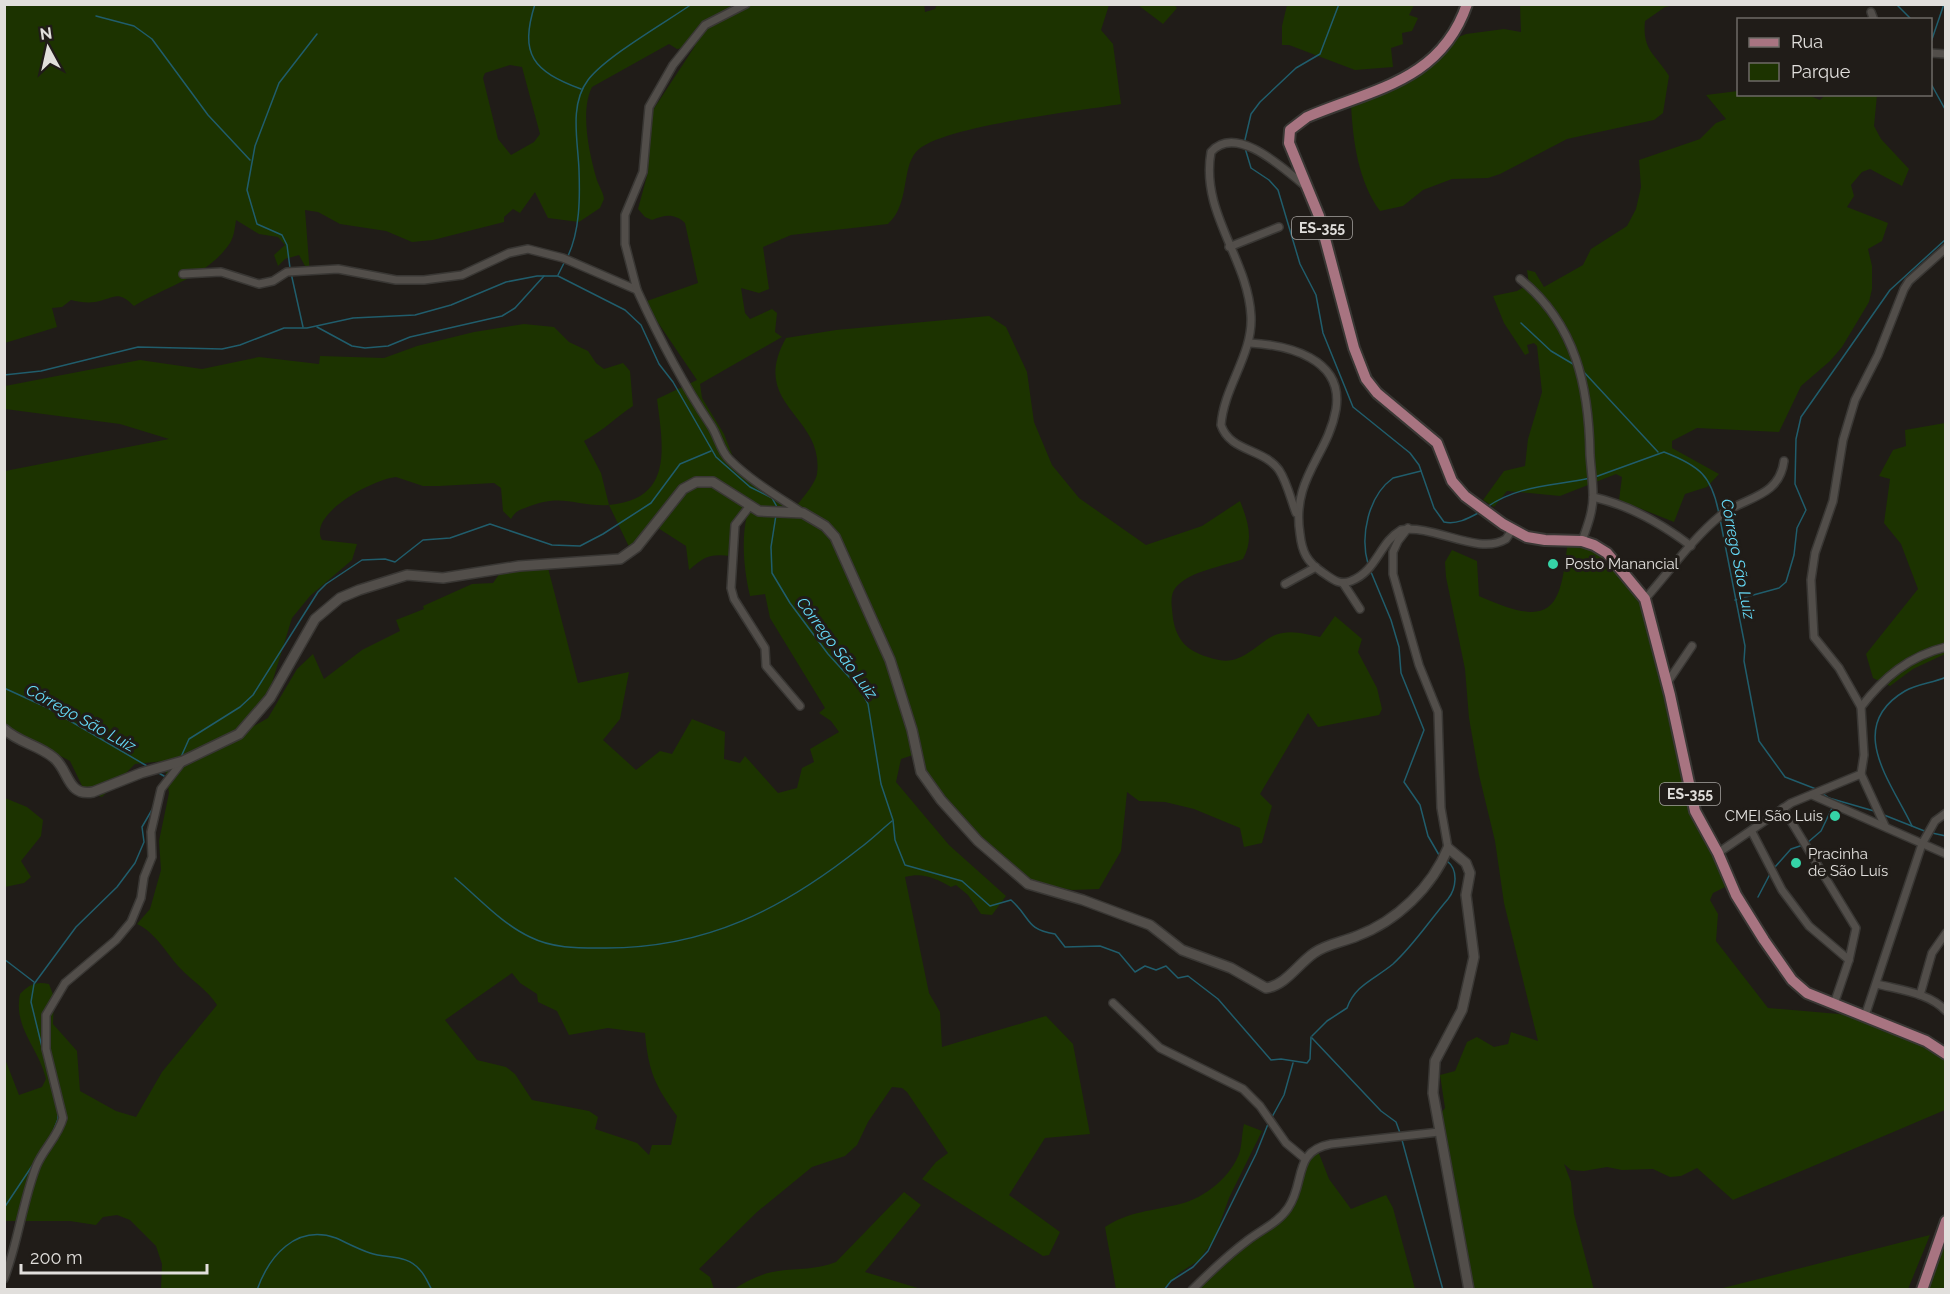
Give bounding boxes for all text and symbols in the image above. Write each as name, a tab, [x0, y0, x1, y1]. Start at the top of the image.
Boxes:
north arrow	[18, 18, 78, 78]
legend	[1737, 18, 1932, 96]
text: N	[39, 23, 53, 44]
text: Rua	[1791, 31, 1823, 52]
text: Parque	[1791, 61, 1851, 82]
road number: ES-355	[1292, 217, 1352, 239]
water label: Córrego São Luiz	[1717, 497, 1759, 621]
place label: Posto Manancial	[1565, 555, 1680, 573]
marker: Posto Manancial	[1546, 557, 1560, 571]
water label: Córrego São Luiz	[793, 593, 882, 703]
water label: Córrego São Luiz	[23, 680, 140, 756]
road number: ES-355	[1660, 783, 1720, 805]
place label: CMEI São Luis	[1725, 807, 1823, 825]
marker: CMEI São Luis	[1828, 809, 1842, 823]
place label: Pracinha de São Luís	[1808, 845, 1888, 880]
marker: Pracinha de São Luís	[1789, 856, 1803, 870]
scale bar	[21, 1237, 207, 1275]
text: 200 m	[30, 1247, 83, 1268]

